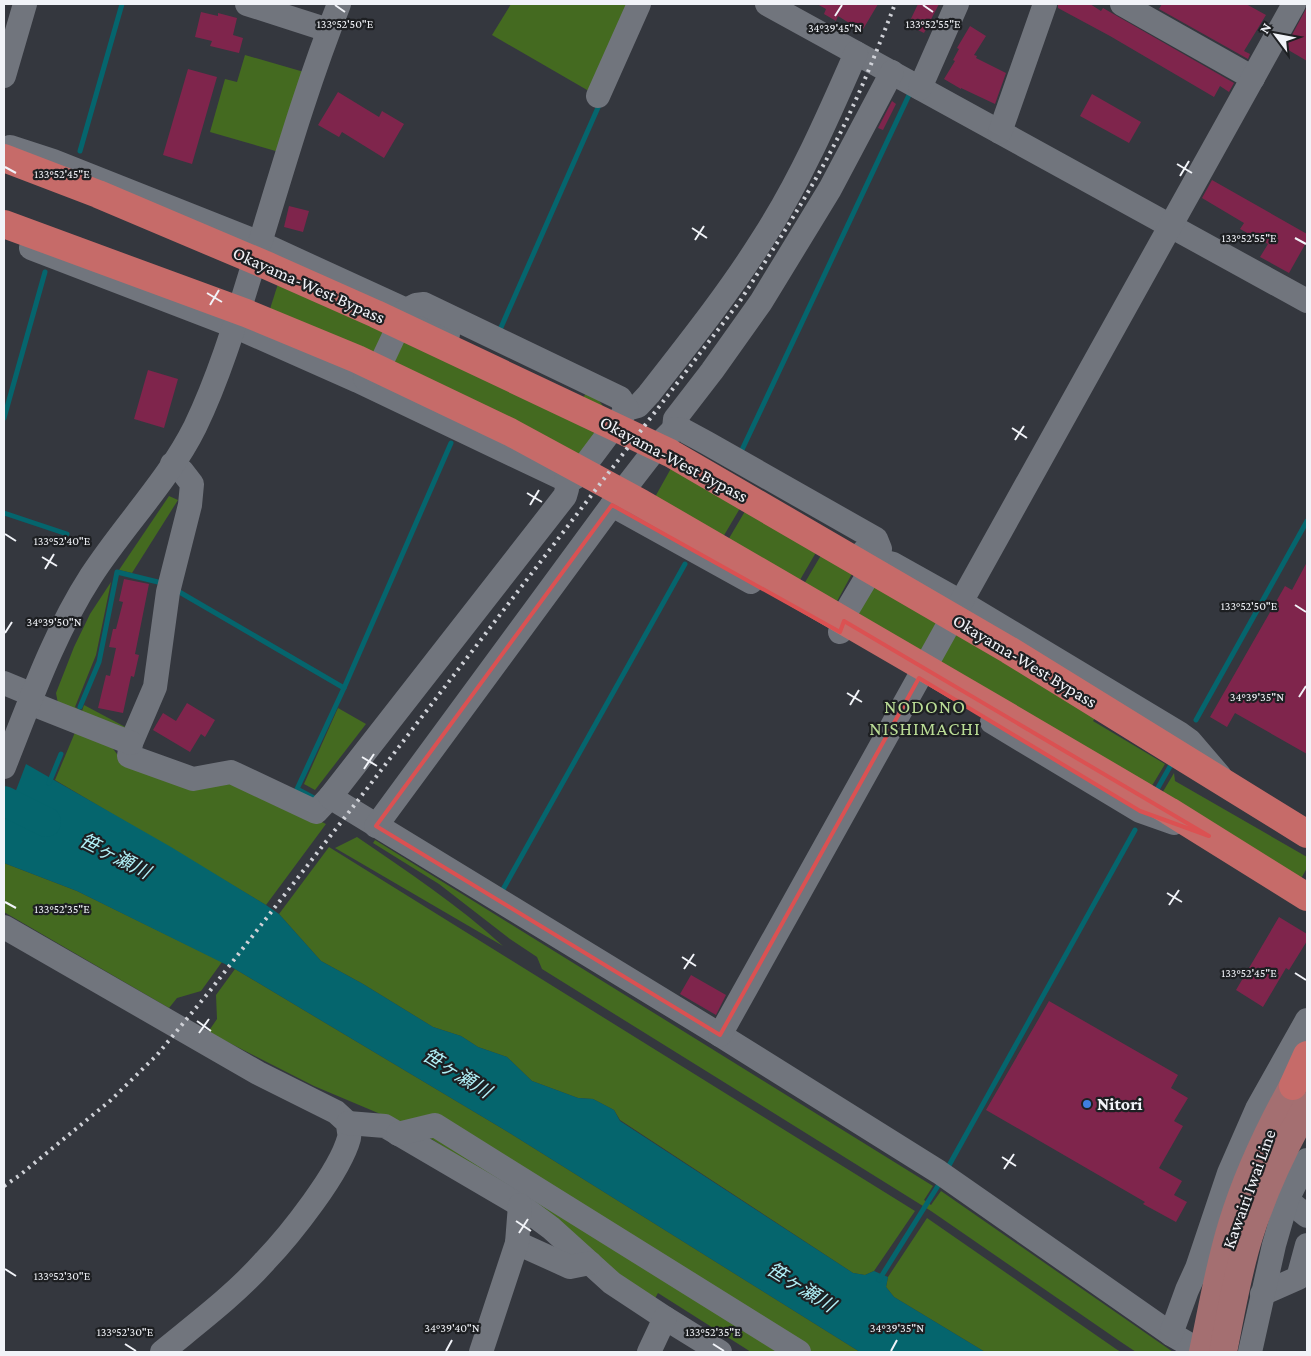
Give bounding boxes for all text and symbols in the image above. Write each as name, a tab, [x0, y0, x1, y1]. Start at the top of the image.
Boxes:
north arrow	[1251, 10, 1301, 60]
text: 133°52'50"E	[317, 17, 374, 31]
text: 133°52'55"E	[905, 17, 961, 31]
text: N	[1256, 19, 1275, 36]
text: 34°39'45"N	[808, 21, 862, 35]
text: 133°52'45"E	[34, 167, 90, 181]
text: 133°52'55"E	[1221, 231, 1277, 245]
street label: Okayama-West Bypass	[230, 242, 388, 328]
street label: Okayama-West Bypass	[597, 412, 751, 506]
text: 133°52'40"E	[34, 534, 91, 548]
text: 133°52'50"E	[1221, 599, 1278, 613]
street label: Okayama-West Bypass	[949, 610, 1101, 712]
text: 34°39'50"N	[26, 615, 82, 629]
text: 34°39'35"N	[1230, 690, 1284, 704]
district label: NODONO NISHIMACHI	[869, 696, 981, 739]
water label: 笹ヶ瀬川	[76, 829, 155, 884]
text: 133°52'35"E	[34, 902, 90, 916]
text: 133°52'45"E	[1221, 966, 1277, 980]
water label: 笹ヶ瀬川	[419, 1044, 496, 1103]
place label: Nitori	[1097, 1094, 1143, 1114]
marker: Nitori	[1081, 1098, 1093, 1110]
street label: Kawairi Iwai Line	[1218, 1127, 1280, 1251]
water label: 笹ヶ瀬川	[763, 1258, 840, 1317]
text: 133°52'30"E	[34, 1269, 91, 1283]
text: 34°39'40"N	[424, 1321, 480, 1335]
text: 34°39'35"N	[870, 1321, 924, 1335]
text: 133°52'30"E	[97, 1325, 154, 1339]
text: 133°52'35"E	[685, 1325, 741, 1339]

